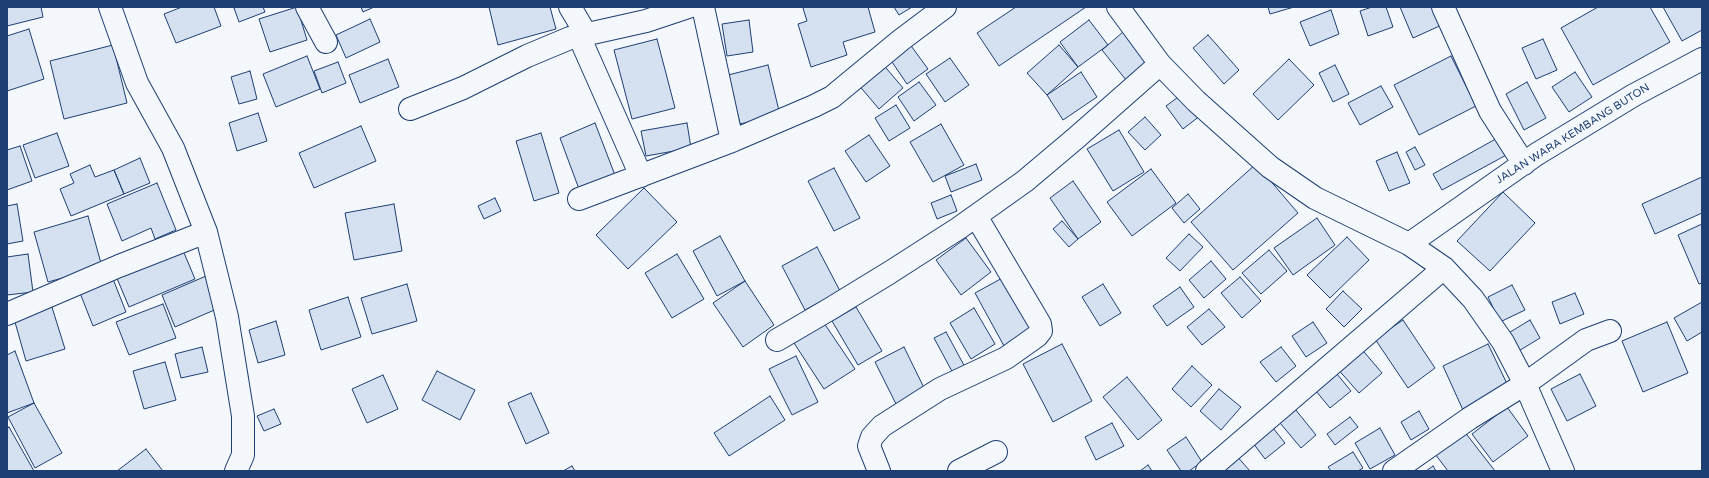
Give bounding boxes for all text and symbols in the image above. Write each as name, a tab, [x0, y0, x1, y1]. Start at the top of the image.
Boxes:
street label: JALAN WARA KEMBANG BUTON	[1494, 81, 1652, 187]

